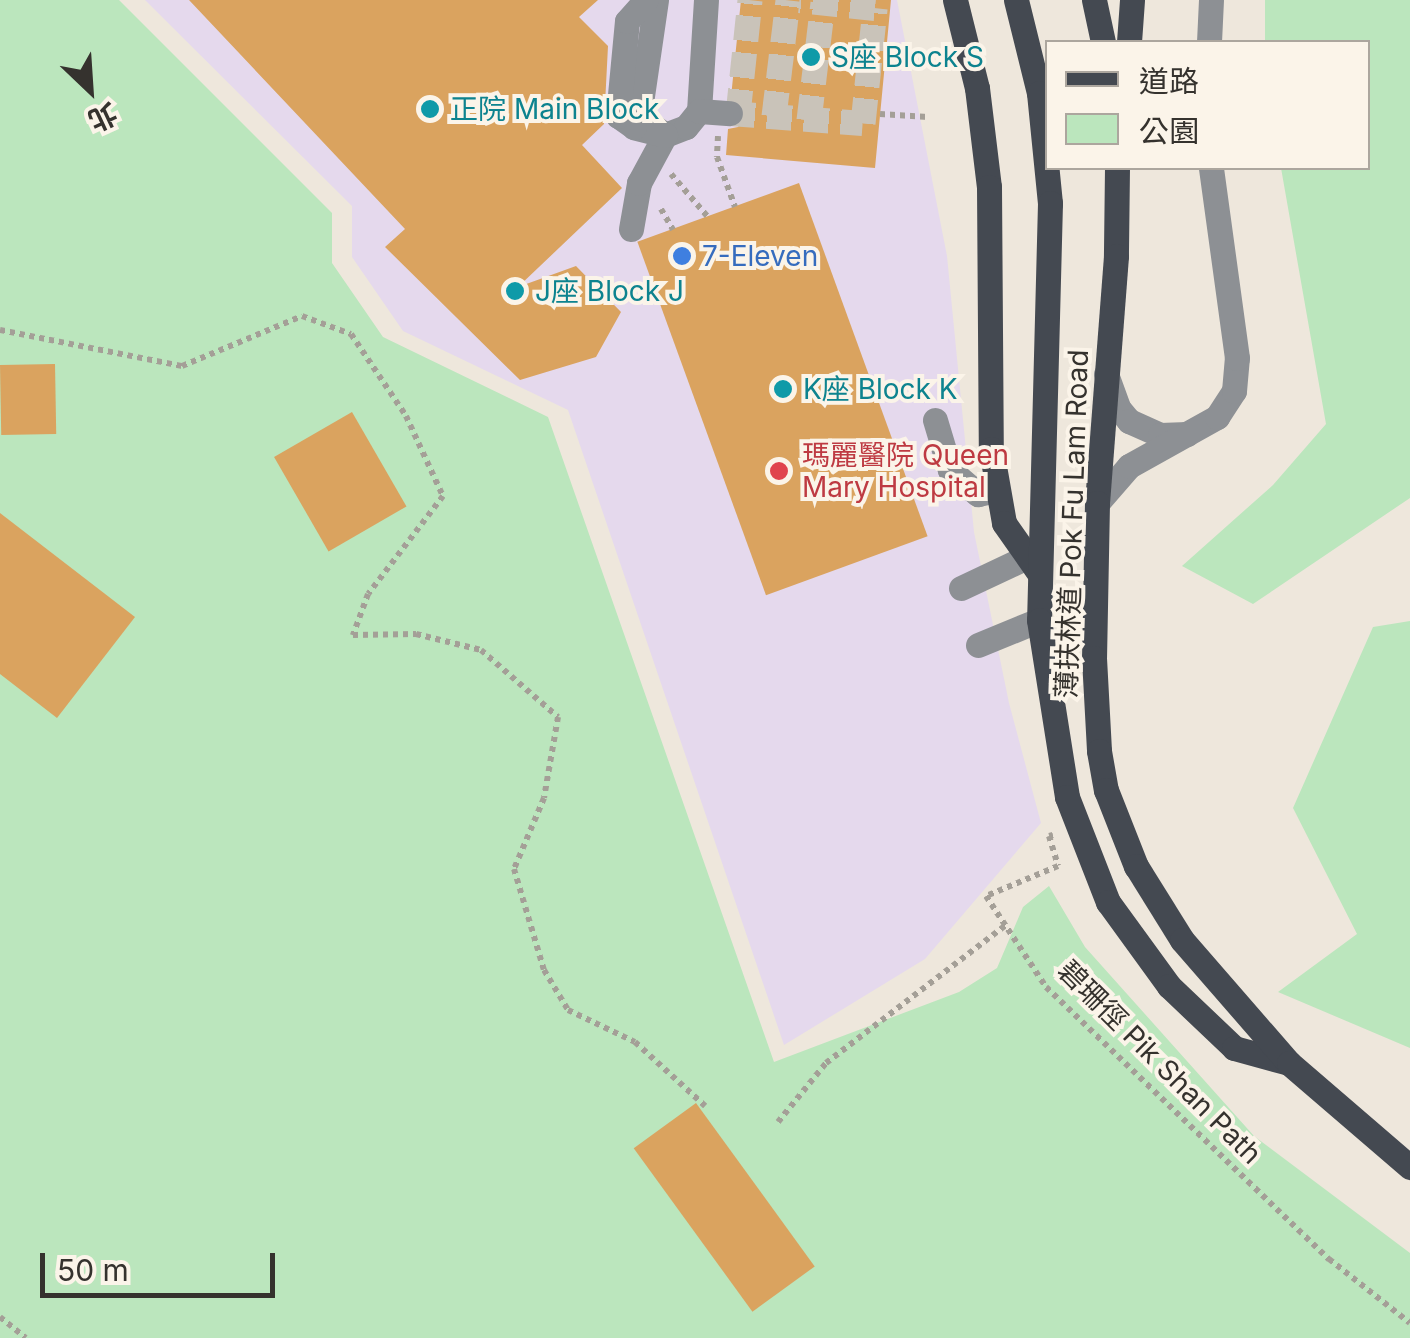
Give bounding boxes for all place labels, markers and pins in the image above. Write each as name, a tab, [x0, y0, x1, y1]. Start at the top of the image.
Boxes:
place label: S座 Block S	[831, 40, 984, 74]
marker: S座 Block S	[800, 46, 822, 68]
place label: 正院 Main Block	[450, 92, 659, 126]
marker: 正院 Main Block	[419, 98, 441, 120]
place label: 7-Eleven	[702, 239, 818, 273]
marker: 7-Eleven	[671, 245, 693, 267]
place label: J座 Block J	[535, 274, 684, 308]
marker: J座 Block J	[504, 280, 526, 302]
place label: K座 Block K	[803, 372, 958, 406]
marker: K座 Block K	[772, 378, 794, 400]
place label: 瑪麗醫院 Queen Mary Hospital	[802, 438, 1009, 504]
marker: 瑪麗醫院 Queen Mary Hospital	[766, 458, 792, 484]

